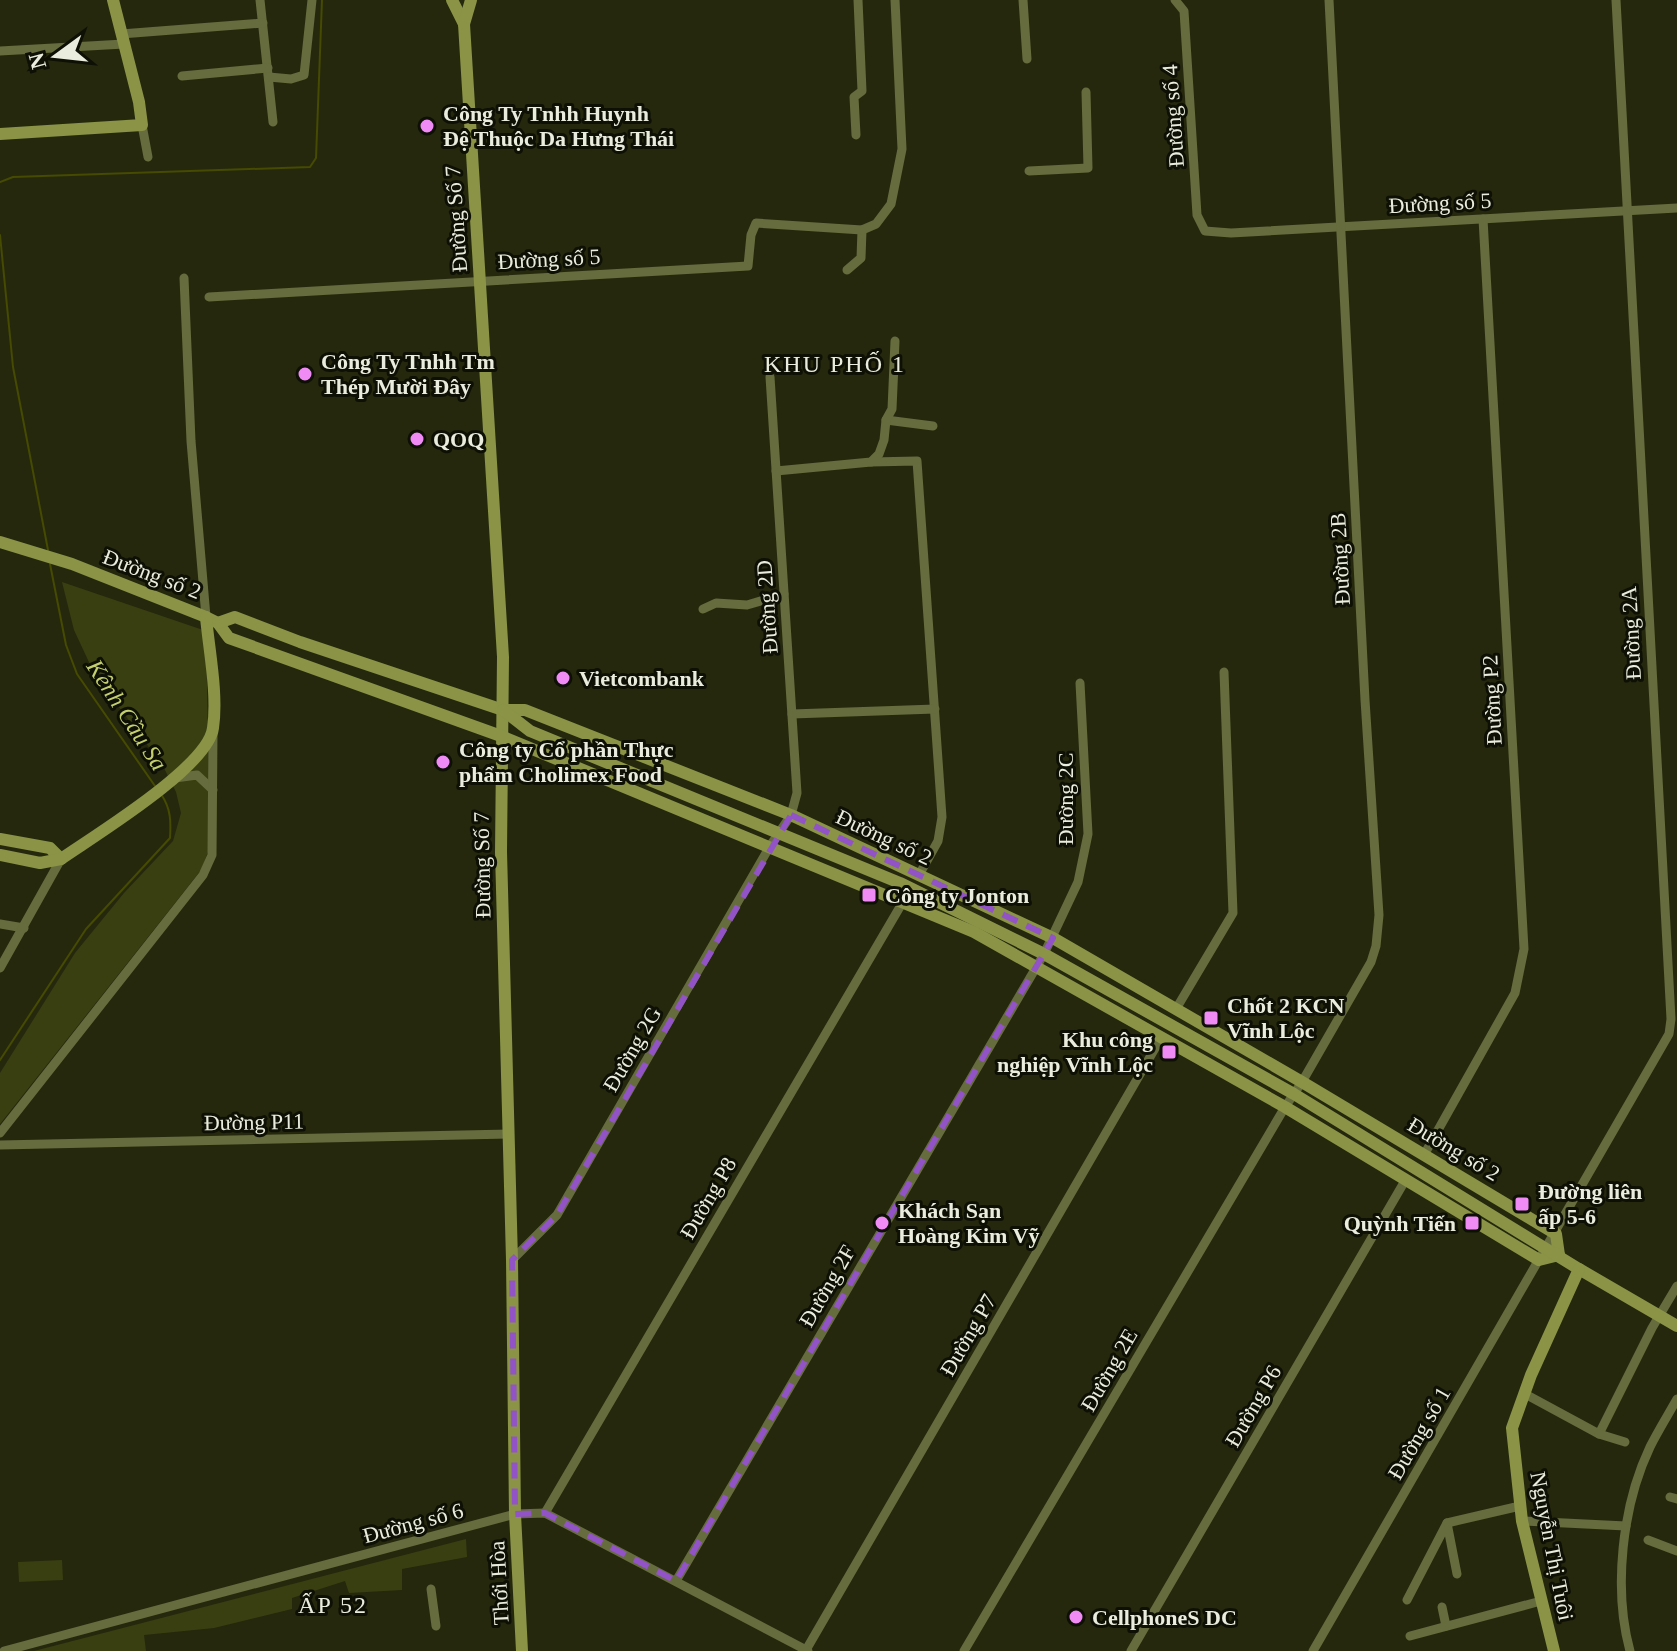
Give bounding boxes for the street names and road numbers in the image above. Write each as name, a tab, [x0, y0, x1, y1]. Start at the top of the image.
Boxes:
street label: Đường số 4	[1157, 64, 1189, 168]
street label: Đường Số 7	[440, 165, 472, 273]
street label: Đường số 5	[1388, 188, 1492, 218]
street label: Đường số 5	[497, 244, 601, 274]
street label: Đường 2B	[1325, 512, 1355, 606]
street label: Đường số 2	[99, 544, 205, 604]
street label: Đường 2D	[751, 559, 783, 655]
street label: Đường 2A	[1616, 585, 1646, 681]
street label: Đường P2	[1477, 654, 1507, 746]
street label: Đường 2C	[1053, 753, 1078, 845]
street label: Đường số 2	[832, 804, 936, 870]
street label: Đường Số 7	[469, 811, 495, 919]
street label: Đường 2G	[598, 1002, 666, 1096]
street label: Đường P11	[204, 1109, 304, 1135]
street label: Đường số 2	[1403, 1112, 1505, 1186]
street label: Đường P8	[675, 1153, 741, 1243]
street label: Đường 2F	[794, 1241, 860, 1331]
street label: Đường P7	[935, 1290, 1001, 1380]
street label: Đường 2E	[1075, 1324, 1143, 1416]
street label: Đường P6	[1220, 1361, 1286, 1451]
street label: Đường số 1	[1382, 1382, 1456, 1484]
street label: Nguyễn Thị Tuôi	[1525, 1469, 1579, 1623]
street label: Đường số 6	[360, 1498, 466, 1548]
street label: Thới Hòa	[484, 1540, 514, 1626]

